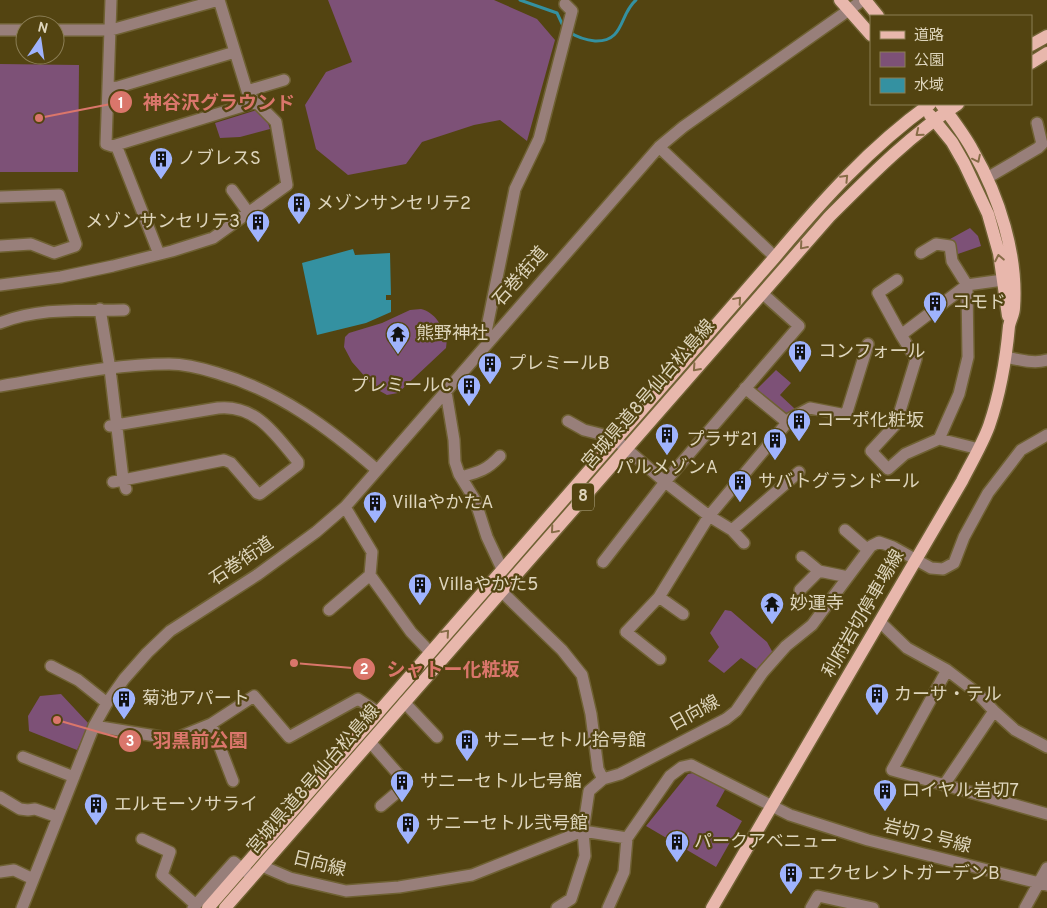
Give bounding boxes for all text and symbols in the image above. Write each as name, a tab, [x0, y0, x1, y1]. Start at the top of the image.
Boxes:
north arrow	[15, 15, 65, 65]
legend	[870, 15, 1032, 105]
text: N	[36, 19, 49, 38]
text: 道路	[914, 27, 944, 46]
text: 公園	[914, 52, 944, 71]
text: 水域	[914, 77, 944, 96]
callout: 神谷沢グラウンド	[108, 85, 305, 119]
text: 神谷沢グラウンド	[143, 92, 295, 116]
text: 1	[118, 95, 124, 114]
one-way arrow	[916, 127, 925, 136]
building icon: ノブレスS	[148, 146, 174, 180]
place label: ノブレスS	[178, 148, 261, 171]
one-way arrow	[971, 154, 982, 163]
one-way arrow	[839, 175, 848, 184]
building icon: メゾンサンセリテ2	[286, 191, 312, 225]
place label: メゾンサンセリテ2	[316, 193, 471, 216]
building icon: メゾンサンセリテ3	[245, 209, 271, 243]
place label: メゾンサンセリテ3	[85, 211, 240, 234]
one-way arrow	[800, 241, 809, 250]
street label: 石巻街道	[489, 242, 553, 312]
one-way arrow	[995, 254, 1005, 262]
building icon: コモド	[922, 290, 948, 324]
place label: コモド	[952, 292, 1006, 315]
one-way arrow	[732, 297, 740, 306]
street label: 宮城県道8号仙台松島線	[578, 315, 720, 475]
temple icon: 熊野神社	[385, 321, 411, 355]
place label: 熊野神社	[416, 323, 488, 346]
building icon: コンフォール	[787, 339, 813, 373]
place label: コンフォール	[818, 341, 925, 364]
building icon: プレミールB	[477, 351, 503, 385]
place label: プレミールB	[508, 353, 610, 376]
one-way arrow	[693, 363, 702, 372]
building icon: プレミールC	[456, 373, 482, 407]
place label: プレミールC	[350, 375, 452, 398]
building icon: コーポ化粧坂	[786, 408, 812, 442]
place label: コーポ化粧坂	[816, 410, 924, 433]
building icon: パルメゾンA	[654, 422, 680, 456]
building icon: プラザ21	[762, 427, 788, 461]
place label: プラザ21	[686, 429, 758, 452]
place label: パルメゾンA	[616, 457, 718, 480]
building icon: サバトグランドール	[727, 469, 753, 503]
place label: サバトグランドール	[758, 471, 920, 494]
road number: 8	[572, 484, 594, 511]
building icon: VillaやかたA	[362, 490, 388, 524]
place label: VillaやかたA	[392, 492, 493, 515]
one-way arrow	[551, 524, 560, 533]
street label: 石巻街道	[206, 532, 278, 592]
street label: 利府岩切停車場線	[818, 546, 910, 682]
building icon: Villaやかた5	[407, 572, 433, 606]
place label: Villaやかた5	[438, 574, 538, 597]
temple icon: 妙運寺	[759, 591, 785, 625]
place label: 妙運寺	[790, 593, 844, 616]
one-way arrow	[441, 630, 450, 639]
callout: シャトー化粧坂	[352, 652, 530, 686]
text: シャトー化粧坂	[386, 659, 520, 683]
text: 2	[359, 661, 369, 680]
building icon: カーサ・テル	[864, 682, 890, 716]
place label: カーサ・テル	[894, 684, 1002, 707]
building icon: 菊池アパート	[111, 686, 137, 720]
place label: 菊池アパート	[142, 688, 250, 711]
street label: 日向線	[666, 691, 724, 737]
street label: 宮城県道8号仙台松島線	[243, 700, 385, 860]
callout: 羽黒前公園	[118, 724, 258, 758]
building icon: サニーセトル拾号館	[454, 728, 480, 762]
text: 羽黒前公園	[152, 730, 248, 754]
place label: サニーセトル拾号館	[484, 730, 646, 753]
text: 3	[126, 733, 135, 752]
building icon: サニーセトル七号館	[389, 769, 415, 803]
place label: サニーセトル七号館	[420, 771, 582, 794]
building icon: ロイヤル岩切7	[872, 778, 898, 812]
place label: ロイヤル岩切7	[902, 780, 1019, 803]
building icon: エルモーソサライ	[83, 792, 109, 826]
place label: エルモーソサライ	[114, 794, 258, 817]
building icon: サニーセトル弐号館	[395, 811, 421, 845]
place label: サニーセトル弐号館	[426, 813, 588, 836]
street label: 岩切２号線	[881, 815, 973, 859]
building icon: パークアベニュー	[664, 829, 690, 863]
place label: パークアベニュー	[694, 831, 838, 854]
street label: 日向線	[290, 847, 348, 883]
building icon: エクセレントガーデンB	[778, 861, 804, 895]
place label: エクセレントガーデンB	[808, 863, 1000, 886]

